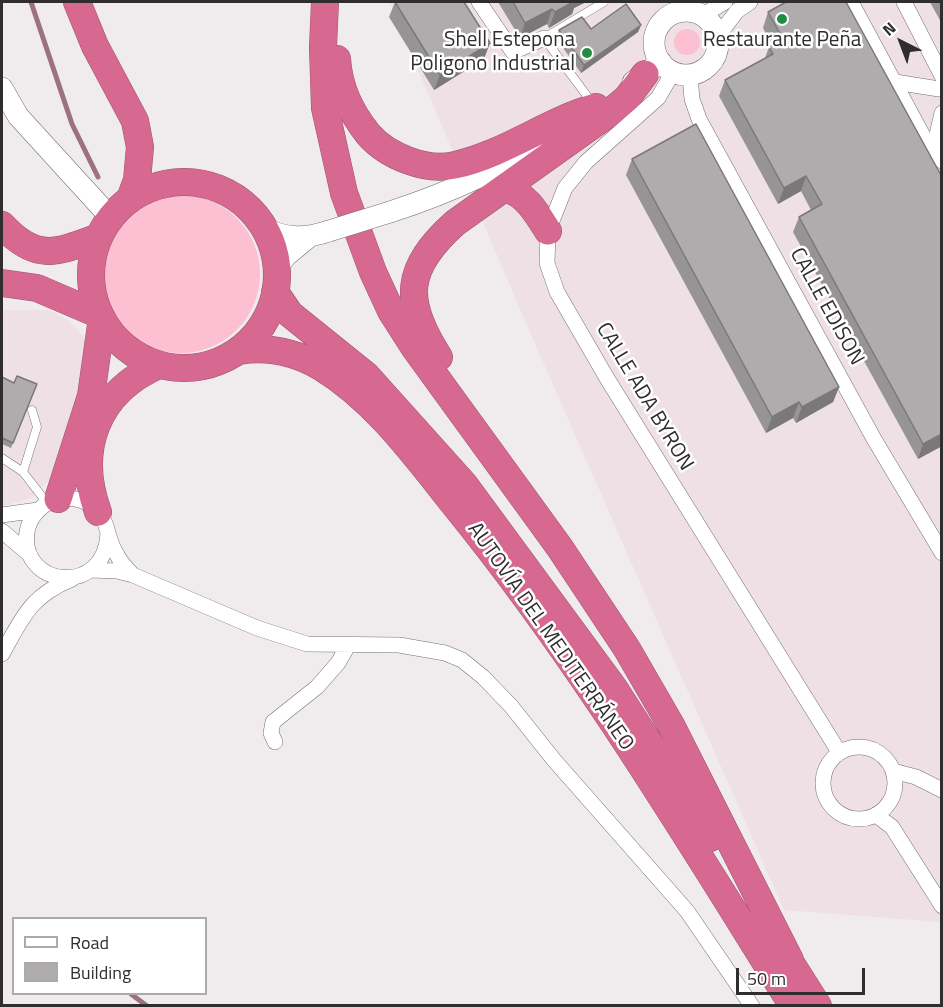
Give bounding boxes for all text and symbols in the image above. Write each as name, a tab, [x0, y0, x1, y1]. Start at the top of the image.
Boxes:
marker: Restaurante Peña	[775, 12, 789, 26]
north arrow	[871, 12, 931, 72]
text: N	[877, 16, 901, 41]
place label: Shell Estepona Poligono Industrial	[410, 28, 575, 78]
place label: Restaurante Peña	[703, 28, 861, 54]
marker: Shell Estepona Poligono Industrial	[580, 46, 594, 60]
street label: CALLE EDISON	[783, 244, 869, 370]
street label: CALLE ADA BYRON	[590, 319, 698, 475]
street label: AUTOVÍA DEL MEDITERRÁNEO	[461, 518, 639, 756]
legend	[12, 917, 207, 995]
text: Road	[70, 929, 109, 956]
scale bar	[739, 956, 868, 994]
text: Building	[70, 959, 131, 986]
text: 50 m	[747, 965, 786, 992]

